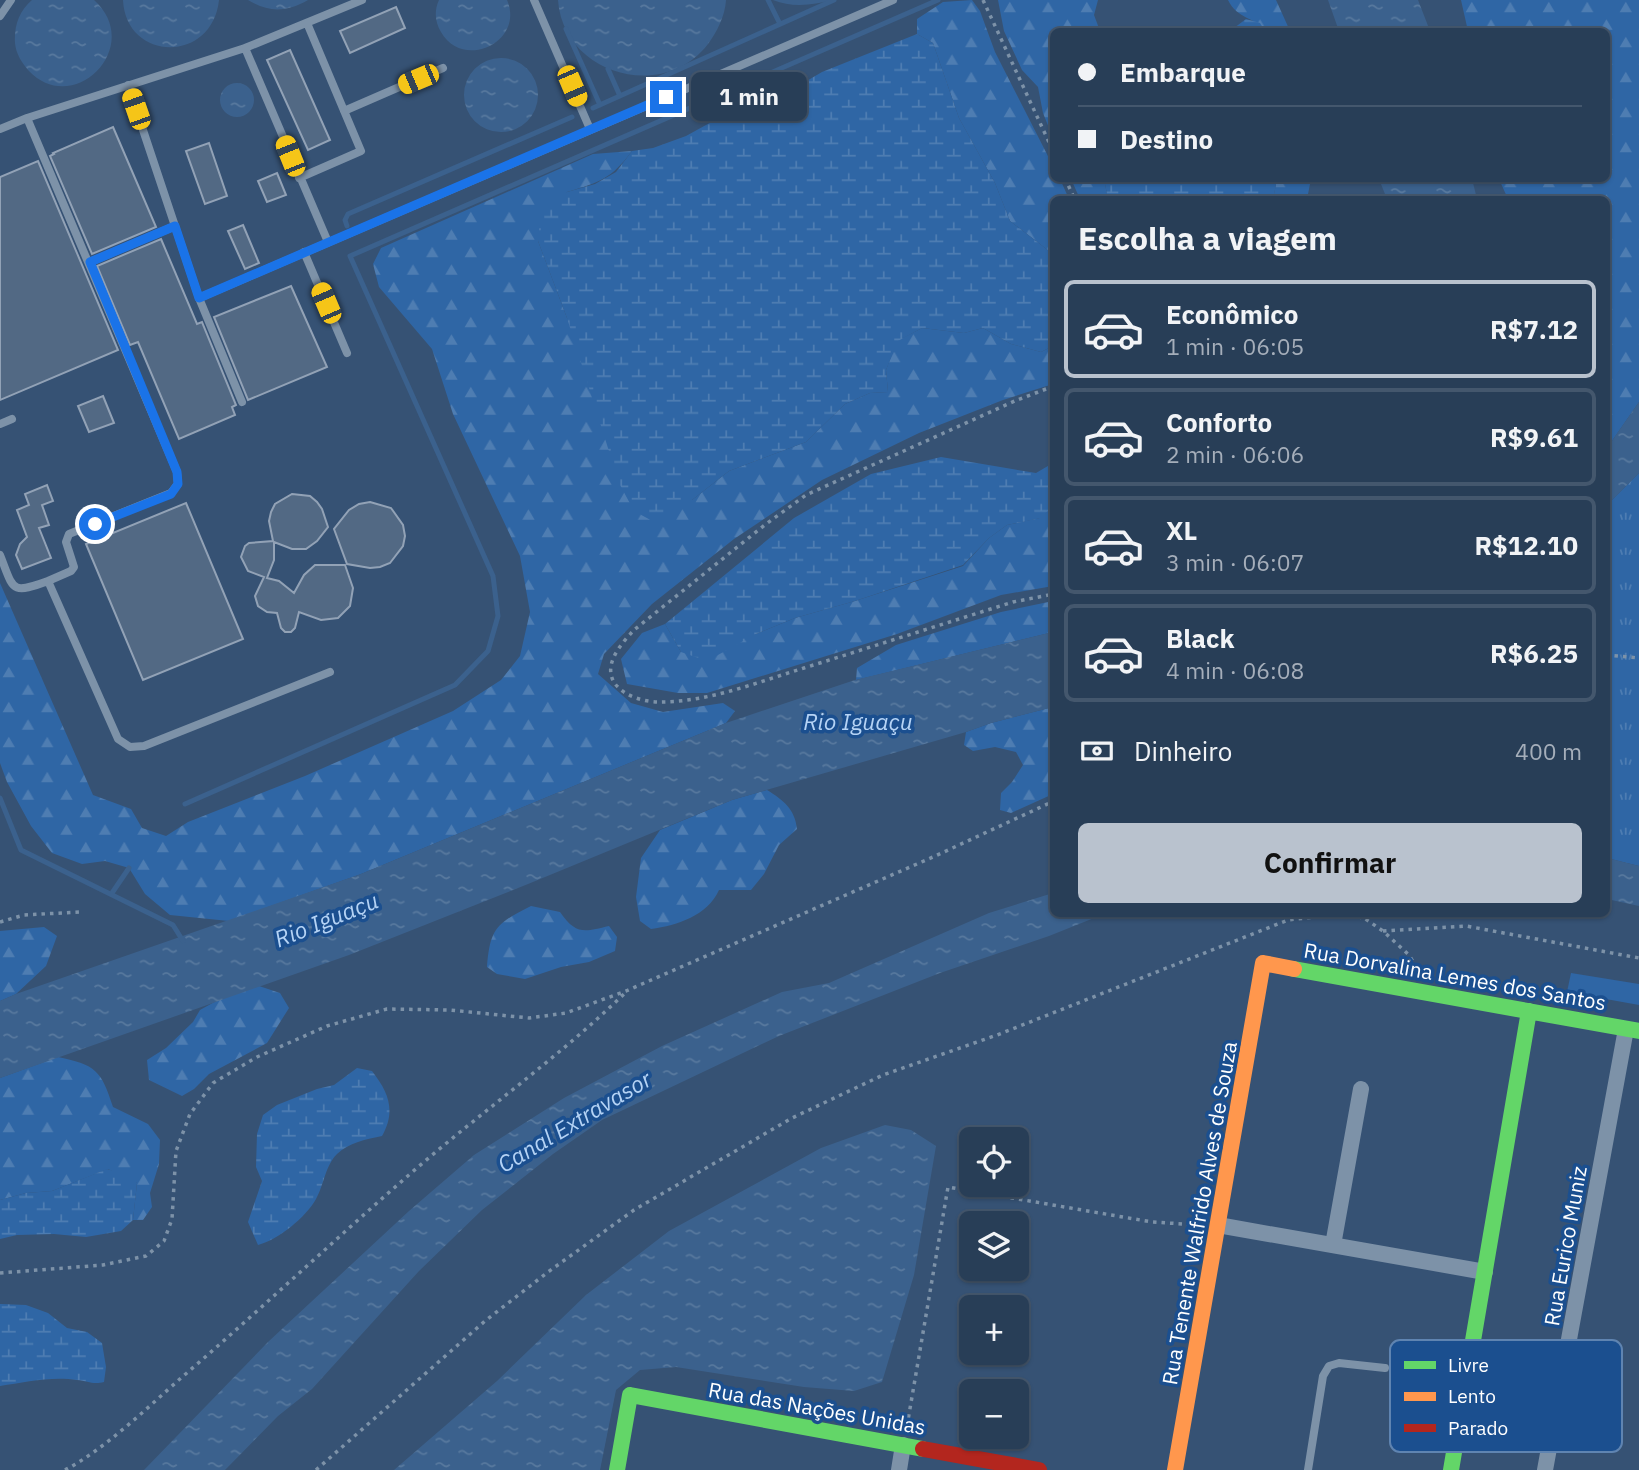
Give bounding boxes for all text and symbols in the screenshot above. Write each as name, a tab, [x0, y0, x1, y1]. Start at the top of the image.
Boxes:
text: Embarque	[1120, 55, 1246, 89]
car	[395, 61, 442, 97]
car	[555, 63, 590, 109]
callout: 1 min	[690, 72, 806, 122]
route end	[650, 81, 682, 113]
text: 1 min	[719, 81, 779, 111]
car	[120, 86, 153, 132]
text: Destino	[1120, 122, 1213, 156]
car	[273, 133, 308, 179]
text: Escolha a viagem	[1078, 217, 1337, 259]
car	[309, 280, 344, 326]
text: Econômico	[1166, 297, 1298, 331]
icon: car	[1082, 298, 1145, 361]
text: R$7.12	[1490, 312, 1578, 346]
text: 1 min · 06:05	[1166, 331, 1304, 361]
text: Conforto	[1166, 405, 1272, 439]
icon: car	[1082, 406, 1145, 469]
text: R$9.61	[1490, 420, 1578, 454]
text: 2 min · 06:06	[1166, 439, 1304, 469]
route start	[79, 508, 111, 540]
text: XL	[1166, 513, 1197, 547]
icon: car	[1082, 514, 1145, 577]
text: R$12.10	[1474, 528, 1578, 562]
text: 3 min · 06:07	[1166, 547, 1304, 577]
text: Black	[1166, 621, 1234, 655]
icon: car	[1082, 622, 1145, 685]
text: R$6.25	[1490, 636, 1578, 670]
text: 4 min · 06:08	[1166, 655, 1304, 685]
water label: Rio Iguaçu	[803, 706, 913, 736]
icon: cash	[1078, 732, 1116, 770]
text: Dinheiro	[1134, 734, 1232, 768]
text: 400 m	[1515, 736, 1582, 766]
button: Confirmar	[1078, 823, 1582, 903]
water label: Rio Iguaçu	[270, 885, 382, 953]
street label: Rua Dorvalina Lemes dos Santos	[1302, 936, 1608, 1016]
street label: Rua Tenente Walfrido Alves de Souza	[1155, 1039, 1243, 1387]
water label: Canal Extravasor	[492, 1063, 657, 1179]
map controls	[959, 1127, 1029, 1449]
button: locate	[959, 1127, 1029, 1197]
street label: Rua Eurico Muniz	[1537, 1164, 1593, 1328]
button: layers	[959, 1211, 1029, 1281]
button: +	[959, 1295, 1029, 1365]
legend	[1390, 1340, 1622, 1452]
text: Livre	[1448, 1353, 1489, 1377]
street label: Rua das Nações Unidas	[706, 1375, 928, 1441]
button: −	[959, 1379, 1029, 1449]
text: Lento	[1448, 1384, 1496, 1408]
text: Parado	[1448, 1416, 1508, 1440]

